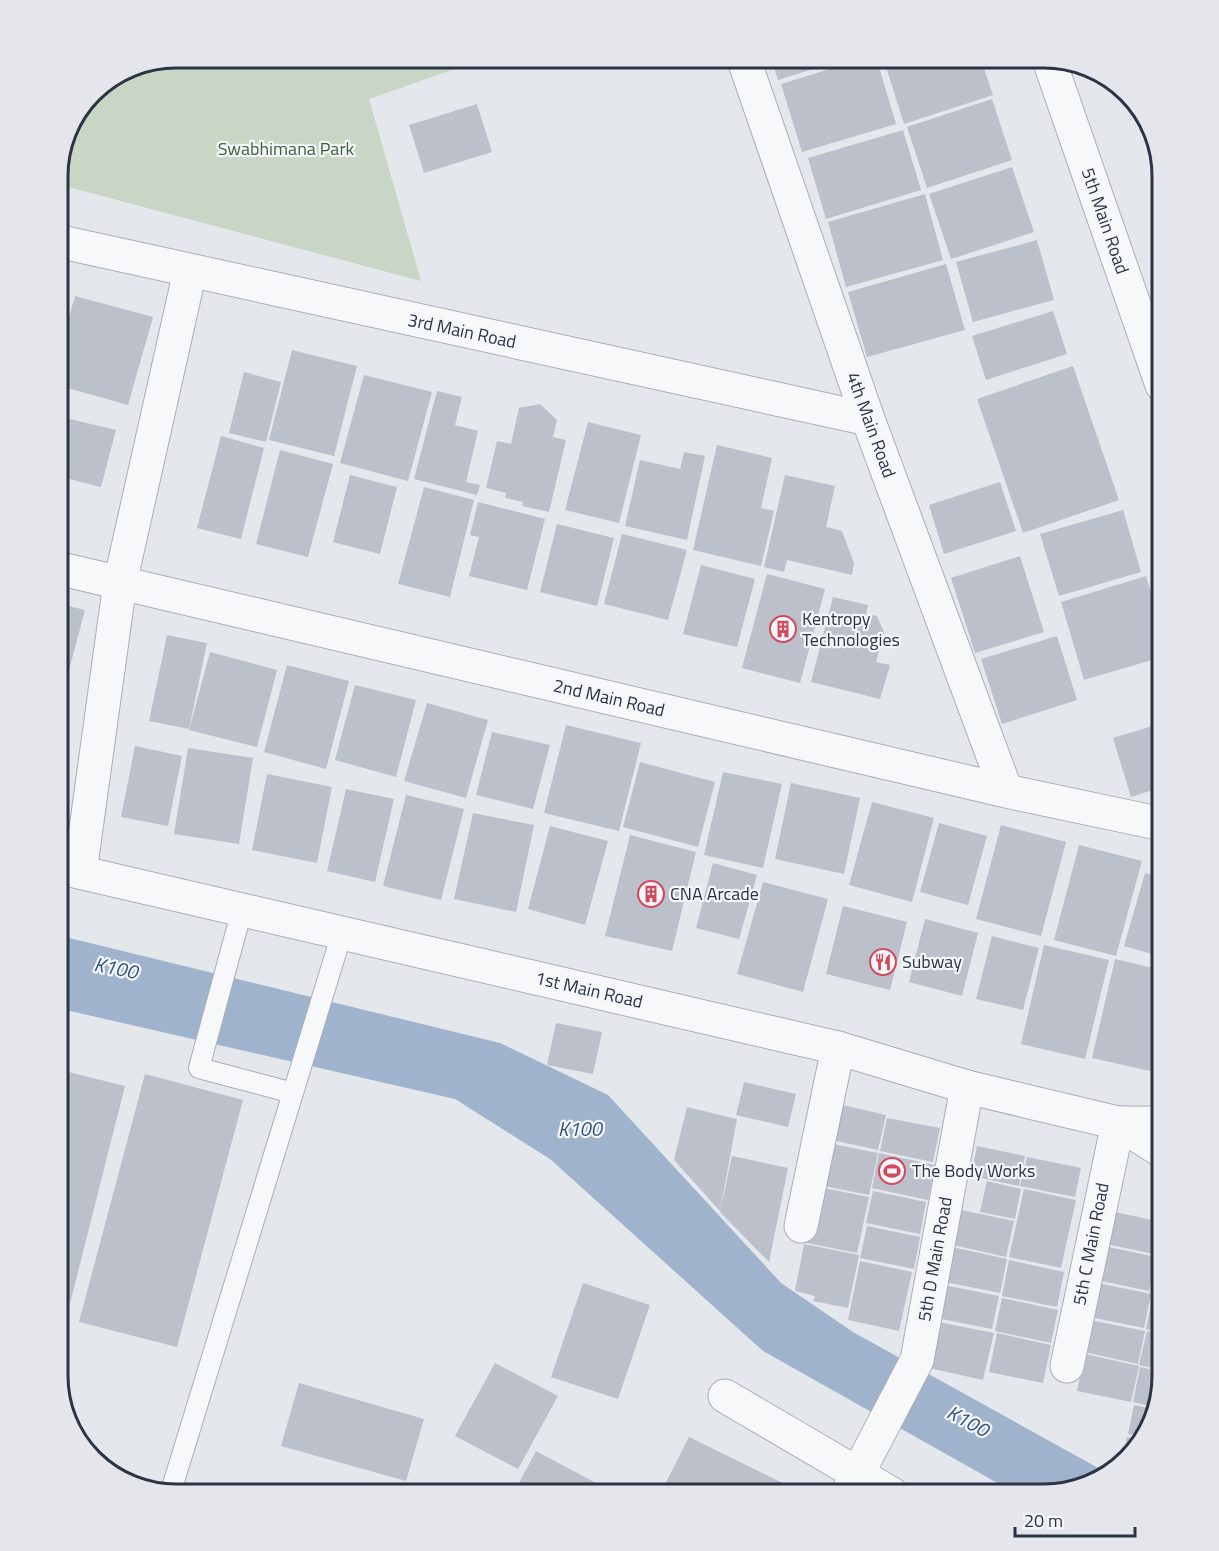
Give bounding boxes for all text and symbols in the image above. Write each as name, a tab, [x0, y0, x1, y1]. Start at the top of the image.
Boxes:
park label: Swabhimana Park	[218, 135, 355, 162]
street label: 5th Main Road	[1075, 164, 1136, 278]
street label: 3rd Main Road	[405, 306, 519, 355]
street label: 4th Main Road	[840, 368, 903, 481]
place label: Kentropy Technologies	[802, 605, 900, 653]
building icon: Kentropy Technologies	[768, 614, 798, 644]
street label: 2nd Main Road	[551, 672, 668, 723]
building icon: CNA Arcade	[636, 879, 666, 909]
place label: CNA Arcade	[670, 880, 759, 907]
restaurant icon: Subway	[868, 947, 898, 977]
water label: K100	[92, 948, 142, 987]
place label: Subway	[902, 948, 962, 975]
street label: 1st Main Road	[533, 964, 645, 1015]
water label: K100	[558, 1113, 604, 1144]
sports icon: The Body Works	[877, 1156, 907, 1186]
place label: The Body Works	[912, 1157, 1035, 1184]
street label: 5th C Main Road	[1065, 1180, 1116, 1308]
street label: 5th D Main Road	[910, 1194, 959, 1323]
water label: K100	[942, 1397, 997, 1445]
scale bar	[1015, 1500, 1135, 1538]
text: 20 m	[1024, 1507, 1063, 1534]

